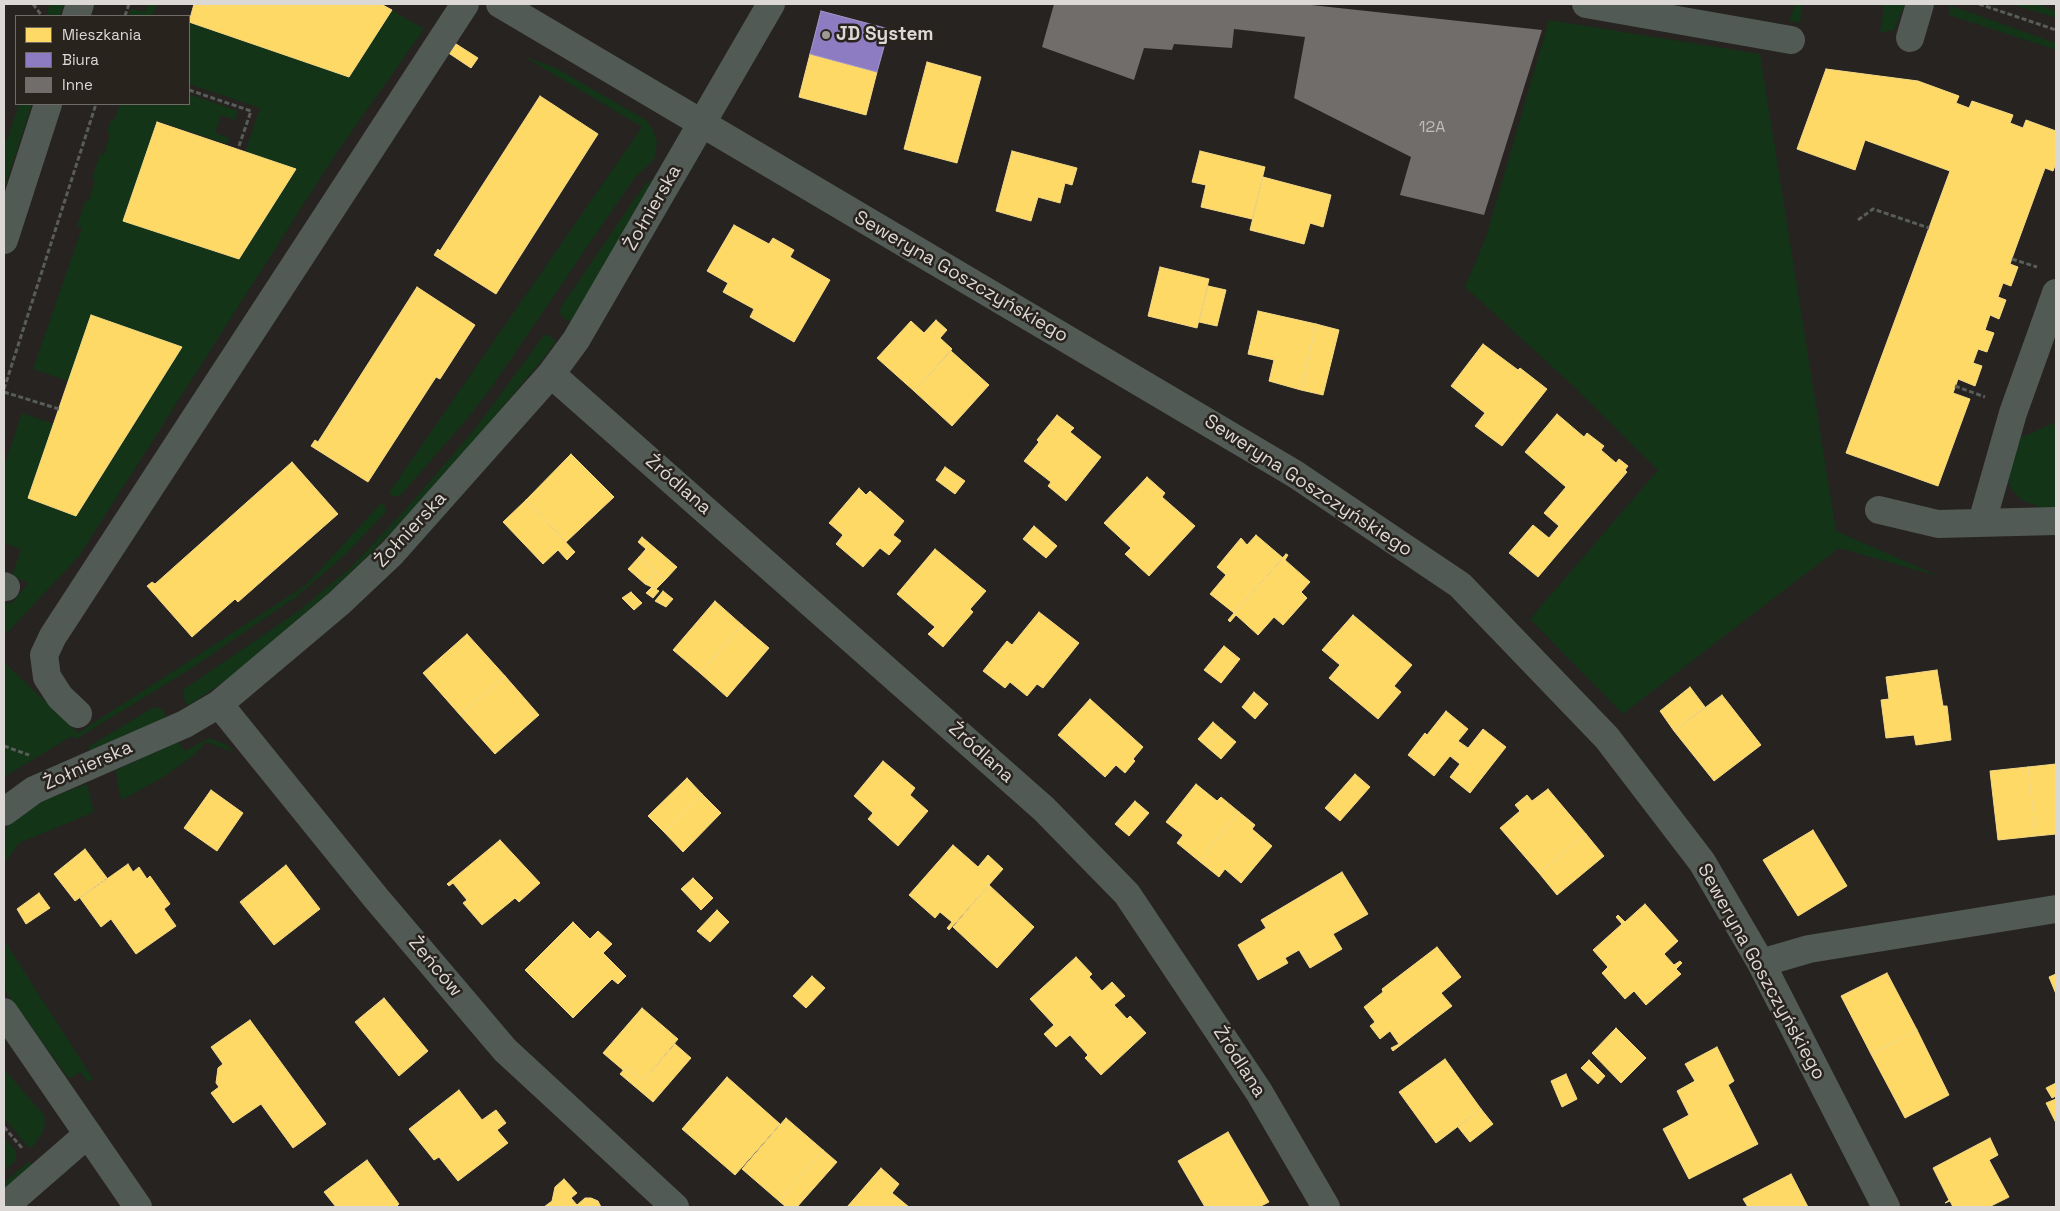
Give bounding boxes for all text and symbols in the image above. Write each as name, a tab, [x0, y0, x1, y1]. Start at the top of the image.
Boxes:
legend	[15, 15, 190, 105]
place label: JD System	[836, 24, 934, 46]
text: Mieszkania	[62, 25, 141, 44]
marker: JD System	[820, 29, 832, 41]
text: Biura	[62, 50, 99, 69]
text: Inne	[62, 75, 93, 94]
house number: 12A	[1419, 118, 1445, 138]
street label: Żołnierska	[619, 161, 687, 255]
street label: Seweryna Goszczyńskiego	[850, 206, 1072, 348]
street label: Seweryna Goszczyńskiego	[1200, 410, 1416, 562]
street label: Źródlana	[640, 450, 716, 520]
street label: Żołnierska	[370, 488, 452, 572]
street label: Źródlana	[944, 718, 1018, 788]
street label: Żołnierska	[40, 736, 136, 796]
street label: Seweryna Goszczyńskiego	[1692, 860, 1830, 1084]
street label: Żeńców	[403, 932, 467, 1002]
street label: Źródlana	[1208, 1022, 1270, 1102]

